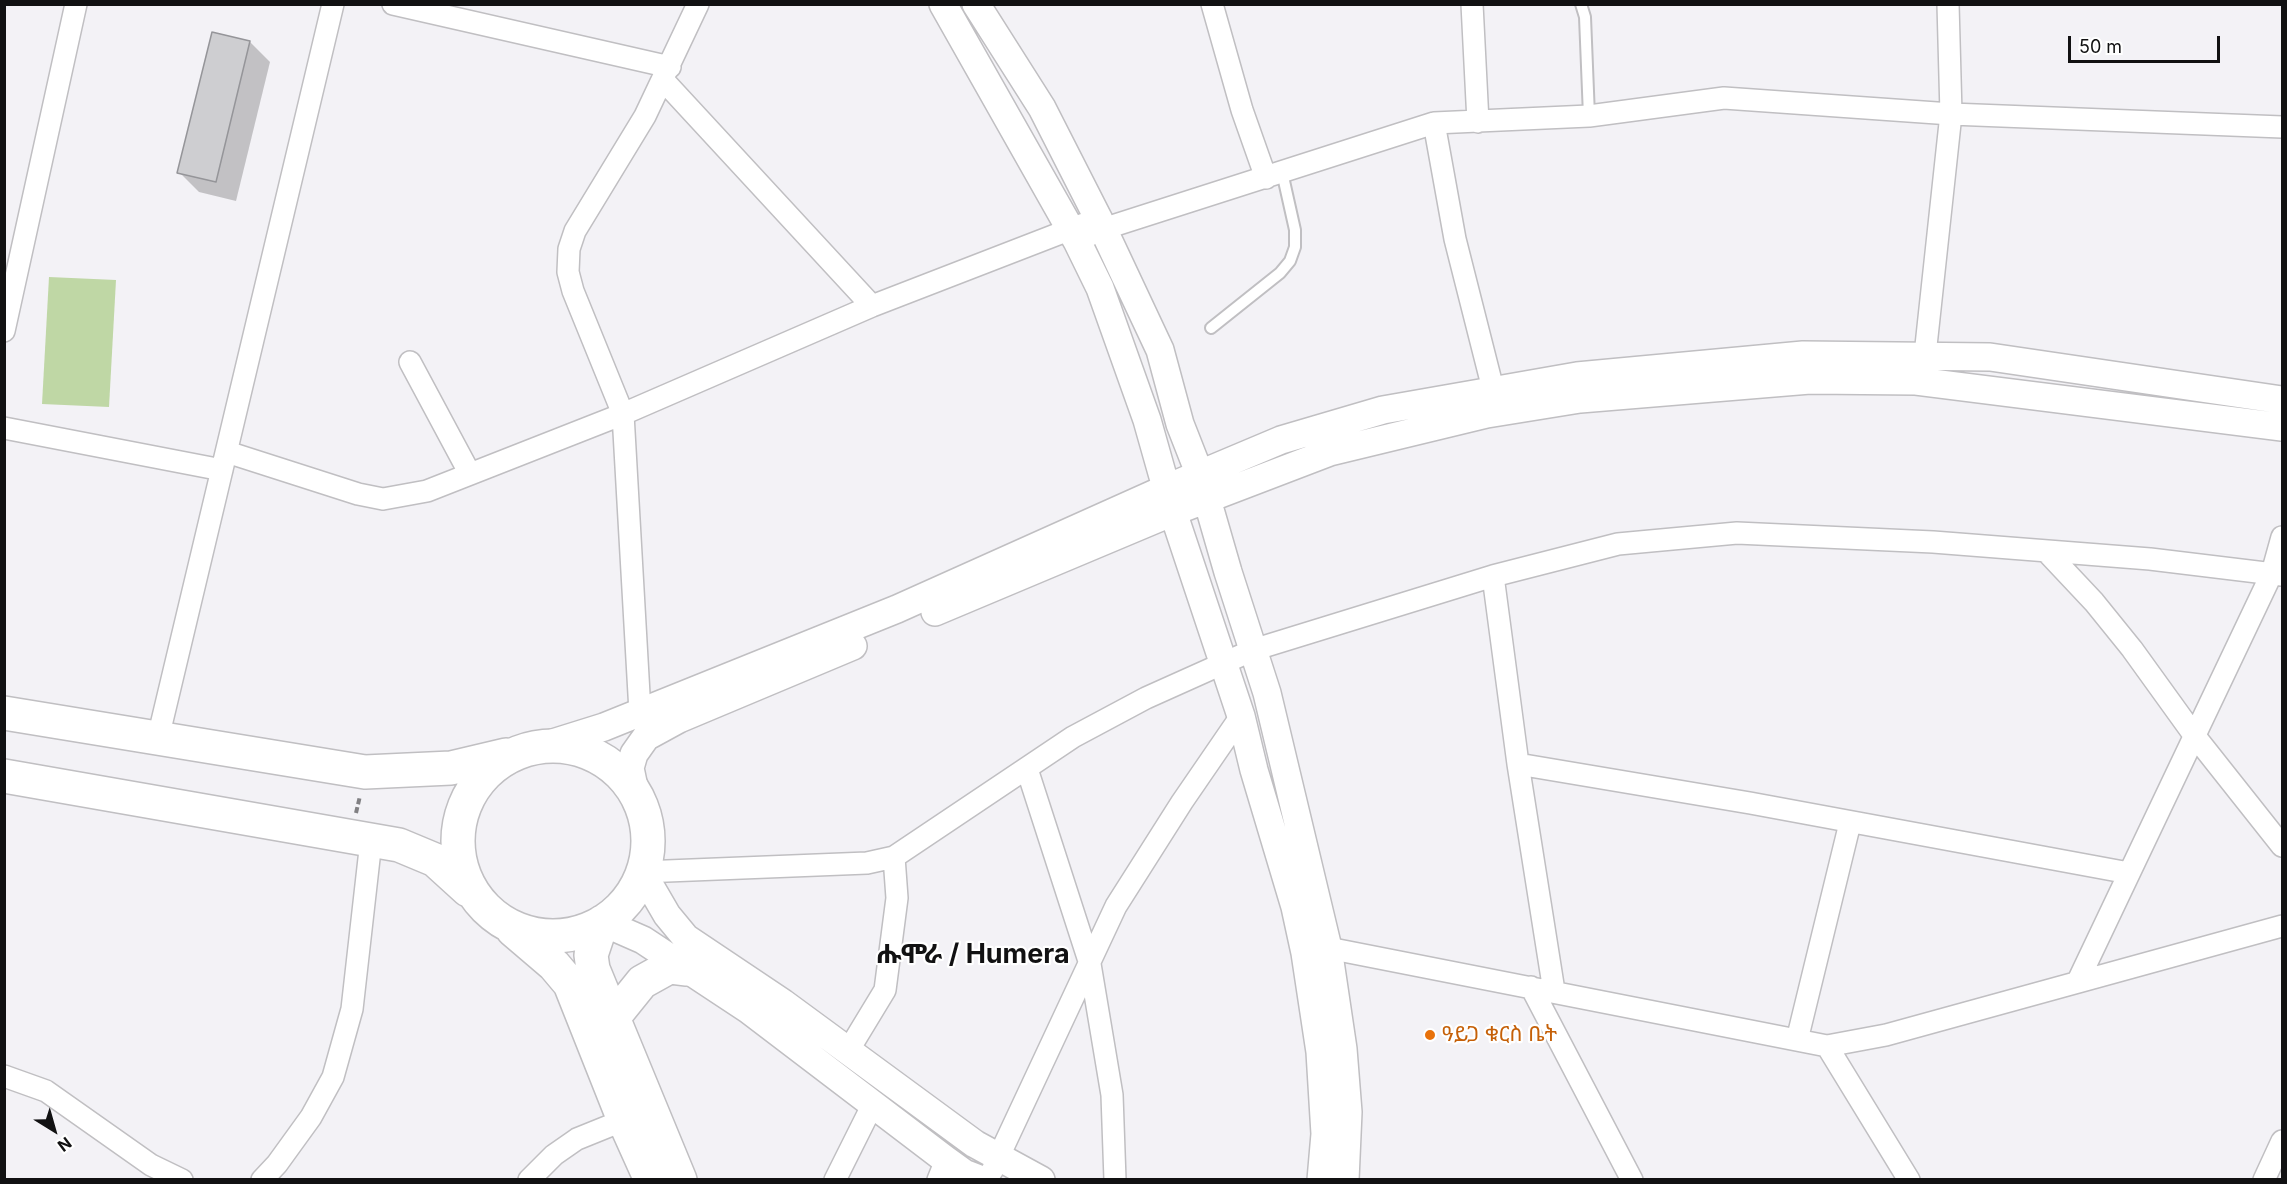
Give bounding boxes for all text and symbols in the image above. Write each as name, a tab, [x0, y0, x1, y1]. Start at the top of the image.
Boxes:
scale bar	[2071, 24, 2222, 62]
text: 50 m	[2079, 36, 2122, 57]
district label: ሑሞራ / Humera	[876, 939, 1070, 971]
place label: ዓይጋ ቁርስ ቤት	[1442, 1022, 1557, 1048]
marker: ዓይጋ ቁርስ ቤት	[1423, 1028, 1437, 1042]
north arrow	[24, 1100, 84, 1160]
text: N	[54, 1133, 76, 1156]

